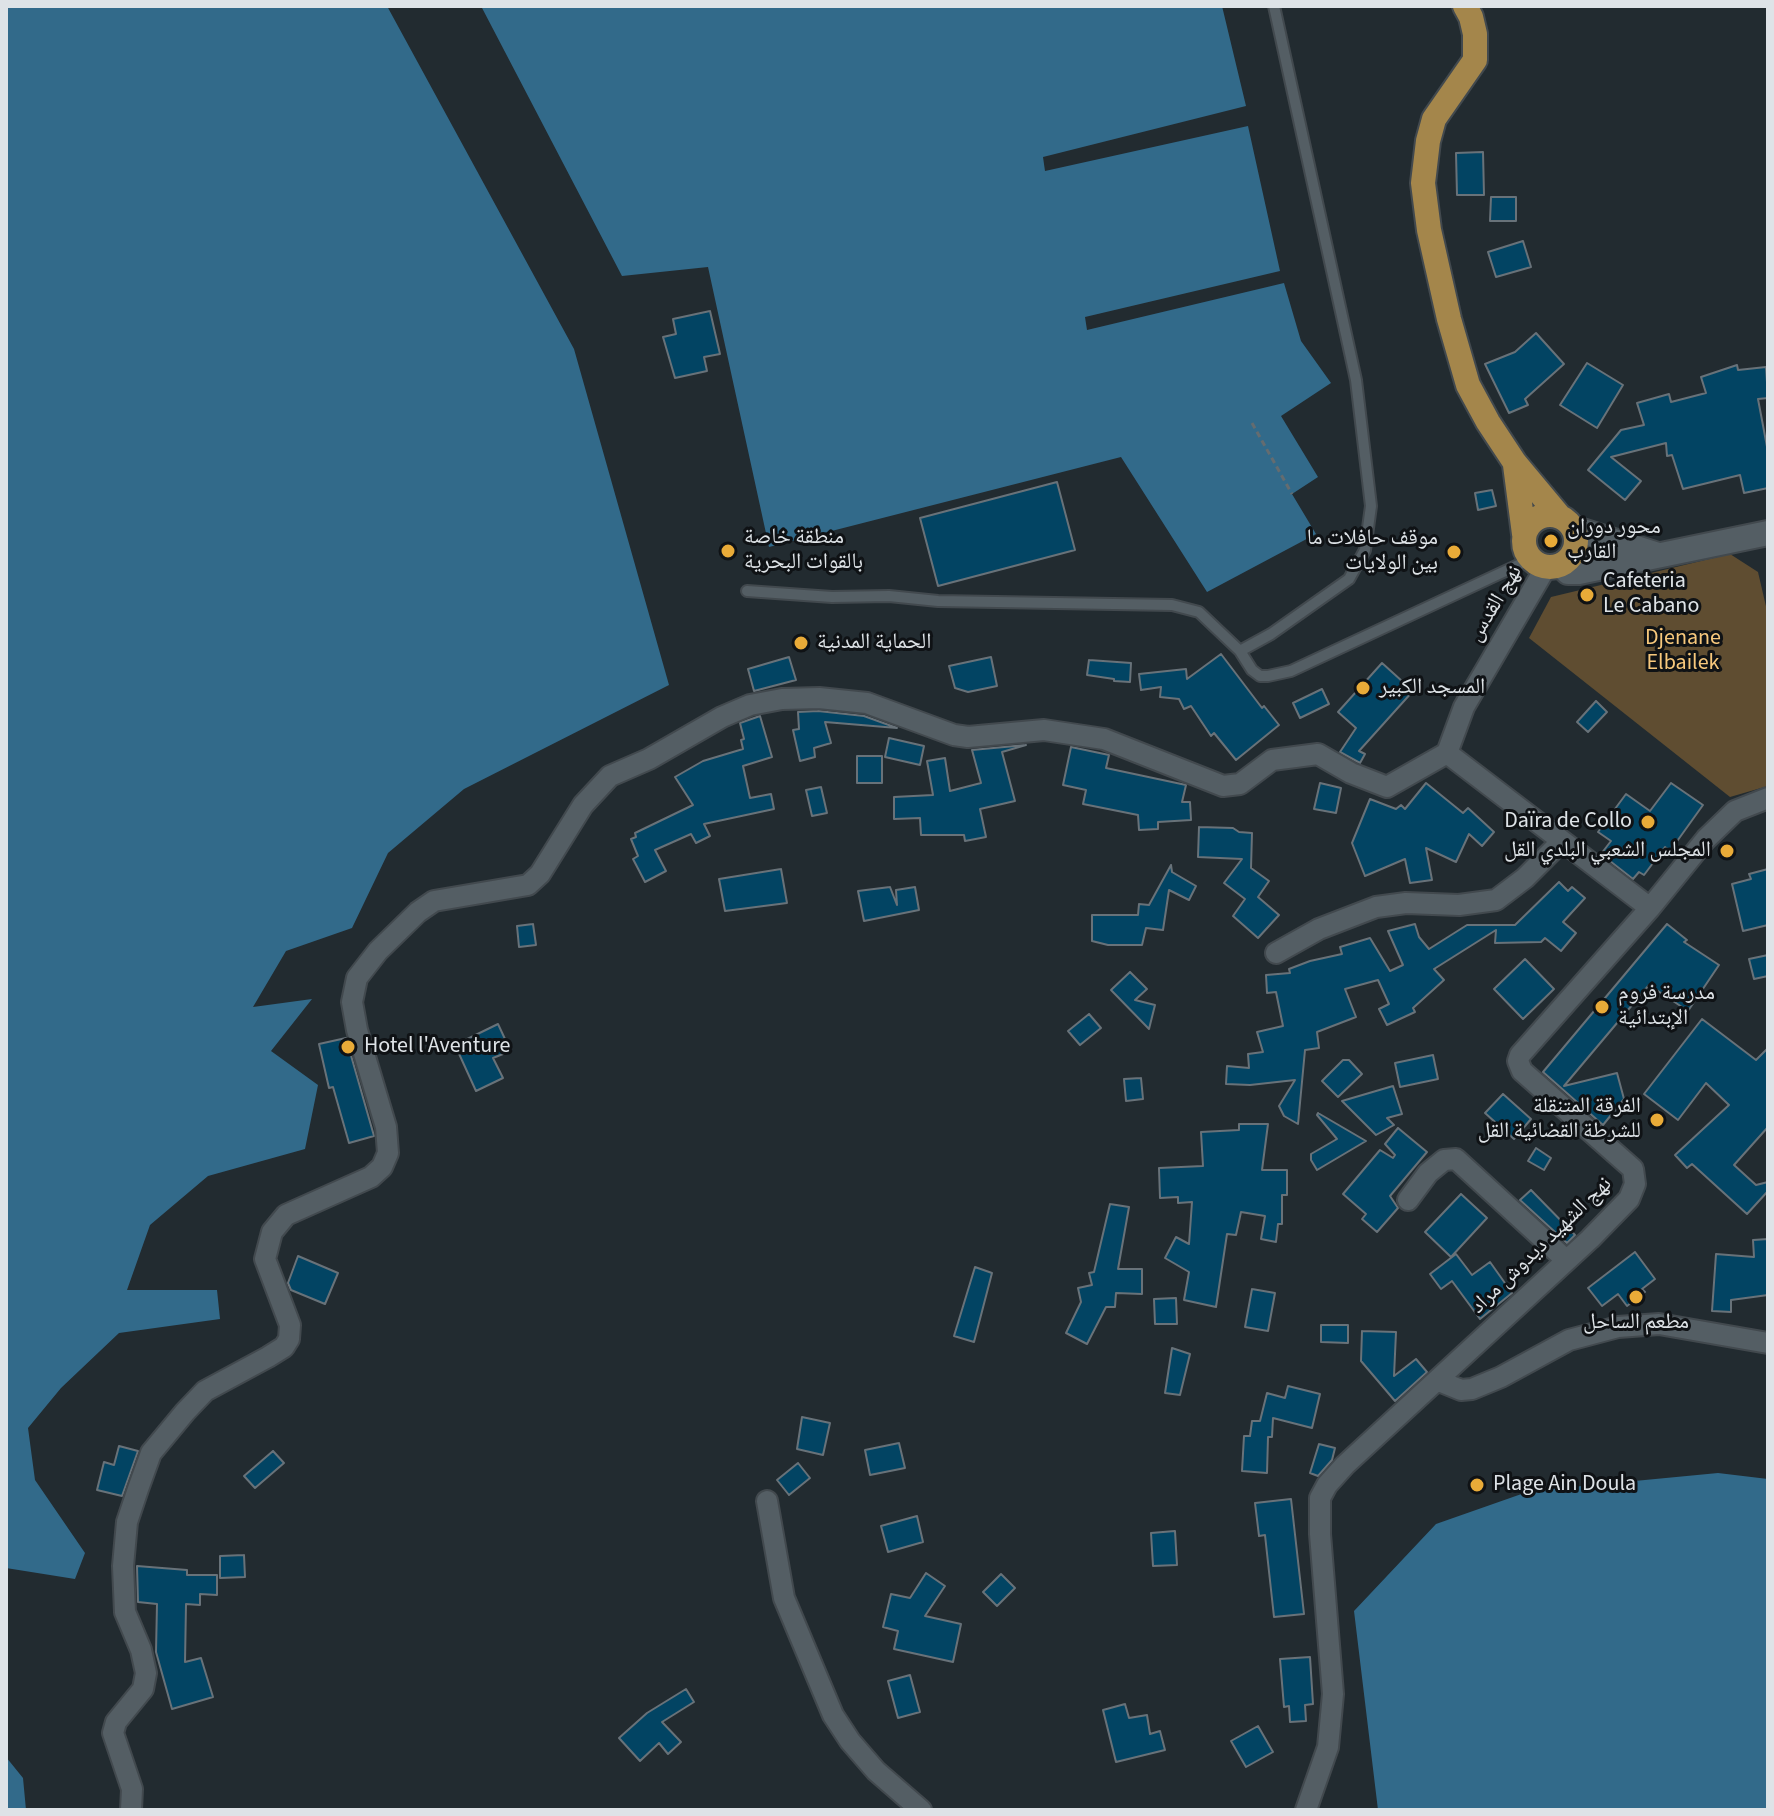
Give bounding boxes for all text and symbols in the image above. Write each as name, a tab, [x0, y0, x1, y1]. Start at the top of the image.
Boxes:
place label: محور دوران القارب	[1567, 515, 1661, 566]
place label: منطقة خاصة بالقوات البحرية	[744, 525, 863, 576]
place label: موقف حافلات ما بين الولايات	[1307, 526, 1438, 578]
marker: محور دوران القارب	[1542, 532, 1560, 550]
marker: منطقة خاصة بالقوات البحرية	[719, 542, 737, 560]
marker: موقف حافلات ما بين الولايات	[1445, 543, 1463, 561]
street label: نهج القدس	[1463, 561, 1529, 647]
place label: Cafeteria Le Cabano	[1603, 569, 1699, 620]
marker: Cafeteria Le Cabano	[1578, 586, 1596, 604]
park label: Djenane Elbailek	[1645, 626, 1721, 678]
place label: الحماية المدنية	[817, 630, 931, 656]
marker: الحماية المدنية	[792, 634, 810, 652]
place label: المسجد الكبير	[1379, 675, 1485, 701]
marker: المسجد الكبير	[1354, 679, 1372, 697]
place label: Daïra de Collo	[1504, 809, 1632, 835]
marker: Daïra de Collo	[1639, 813, 1657, 831]
place label: المجلس الشعبي البلدي القل	[1504, 838, 1711, 864]
marker: المجلس الشعبي البلدي القل	[1718, 842, 1736, 860]
place label: مدرسة فروم الإبتدائية	[1618, 981, 1715, 1032]
marker: مدرسة فروم الإبتدائية	[1593, 998, 1611, 1016]
place label: Hotel l'Aventure	[364, 1034, 510, 1060]
marker: Hotel l'Aventure	[339, 1038, 357, 1056]
place label: الفرقة المتنقلة للشرطة القضائية القل	[1478, 1094, 1641, 1146]
marker: الفرقة المتنقلة للشرطة القضائية القل	[1648, 1111, 1666, 1129]
street label: نهج الشهيد ديدوش مراد	[1466, 1172, 1618, 1320]
marker: مطعم الساحل	[1627, 1288, 1645, 1306]
place label: مطعم الساحل	[1583, 1310, 1689, 1336]
place label: Plage Ain Doula	[1493, 1472, 1636, 1498]
marker: Plage Ain Doula	[1468, 1476, 1486, 1494]

